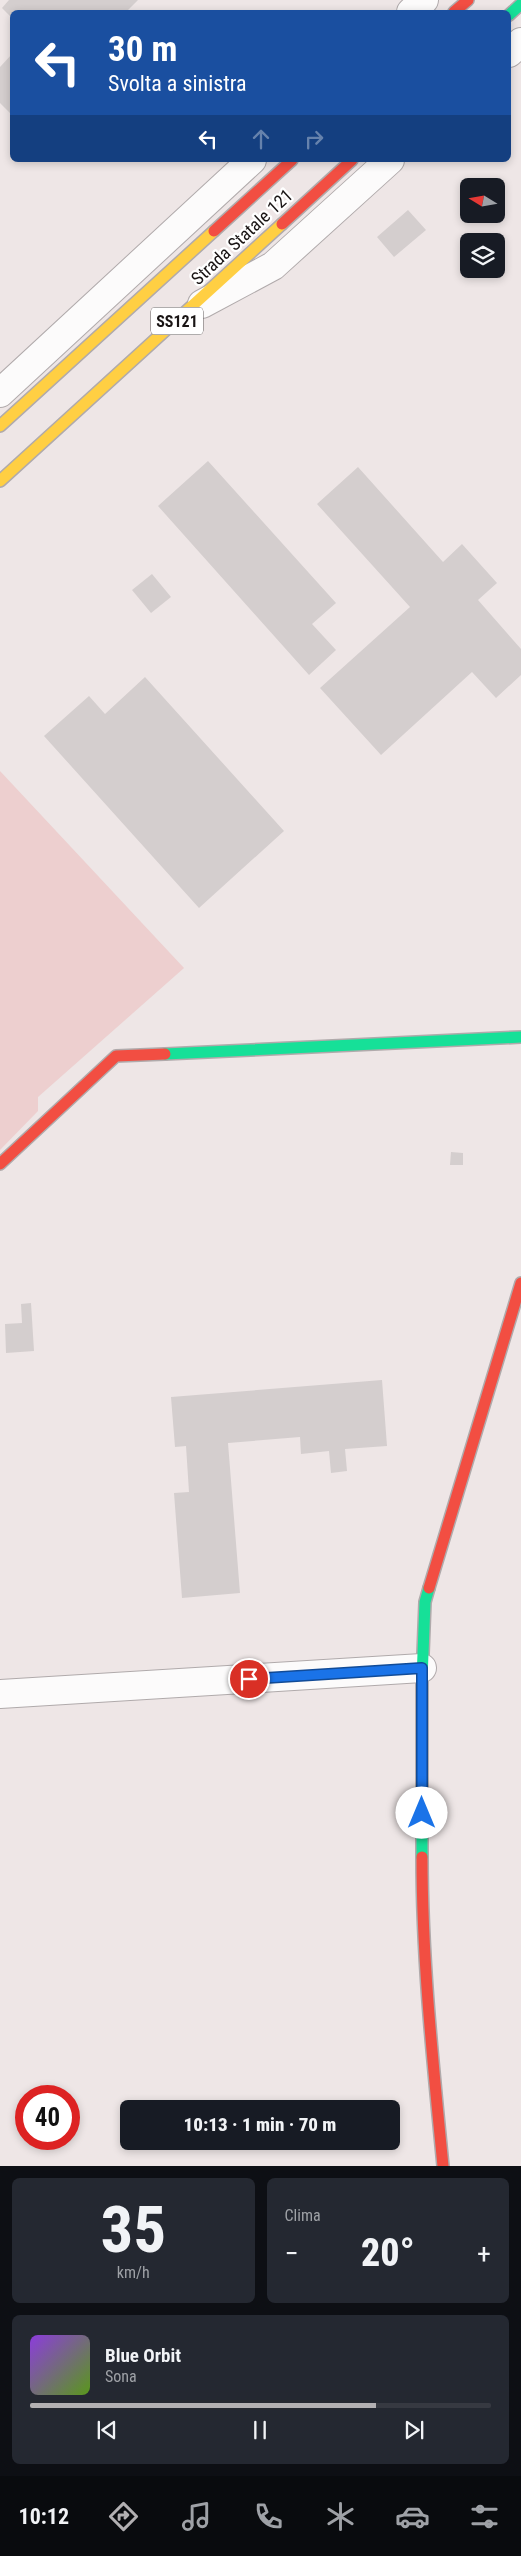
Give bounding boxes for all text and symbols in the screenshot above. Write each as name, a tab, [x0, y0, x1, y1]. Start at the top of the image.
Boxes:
text: 30 m	[108, 29, 177, 70]
icon: left	[25, 30, 90, 95]
text: Svolta a sinistra	[108, 71, 247, 96]
icon: left	[194, 125, 222, 153]
icon: ahead	[247, 125, 275, 153]
icon: right	[300, 125, 328, 153]
north arrow	[460, 178, 505, 222]
map controls	[460, 178, 505, 278]
street label: Strada Statale 121	[187, 184, 297, 289]
button: layers	[460, 233, 505, 278]
road number: SS121	[151, 308, 203, 334]
pin	[228, 1658, 270, 1700]
icon: arrive	[235, 1665, 263, 1693]
position arrow	[395, 1786, 447, 1838]
speed limit sign: 40	[15, 2085, 80, 2150]
text: 10:13 · 1 min · 70 m	[184, 2113, 336, 2136]
text: 35	[100, 2192, 166, 2268]
text: Clima	[285, 2206, 321, 2225]
text: 20°	[361, 2231, 415, 2275]
text: −	[285, 2237, 299, 2270]
text: +	[477, 2237, 491, 2270]
text: km/h	[117, 2263, 150, 2282]
text: Blue Orbit	[105, 2344, 181, 2367]
text: Sona	[105, 2367, 137, 2386]
icon: previous	[93, 2416, 121, 2444]
icon: pause	[246, 2416, 274, 2444]
icon: next	[400, 2416, 428, 2444]
icon: directions	[106, 2499, 141, 2534]
icon: music	[179, 2499, 214, 2534]
icon: phone	[251, 2499, 286, 2534]
icon: climate	[323, 2499, 358, 2534]
icon: car	[395, 2499, 430, 2534]
icon: filters	[467, 2499, 502, 2534]
text: 10:12	[19, 2504, 69, 2529]

